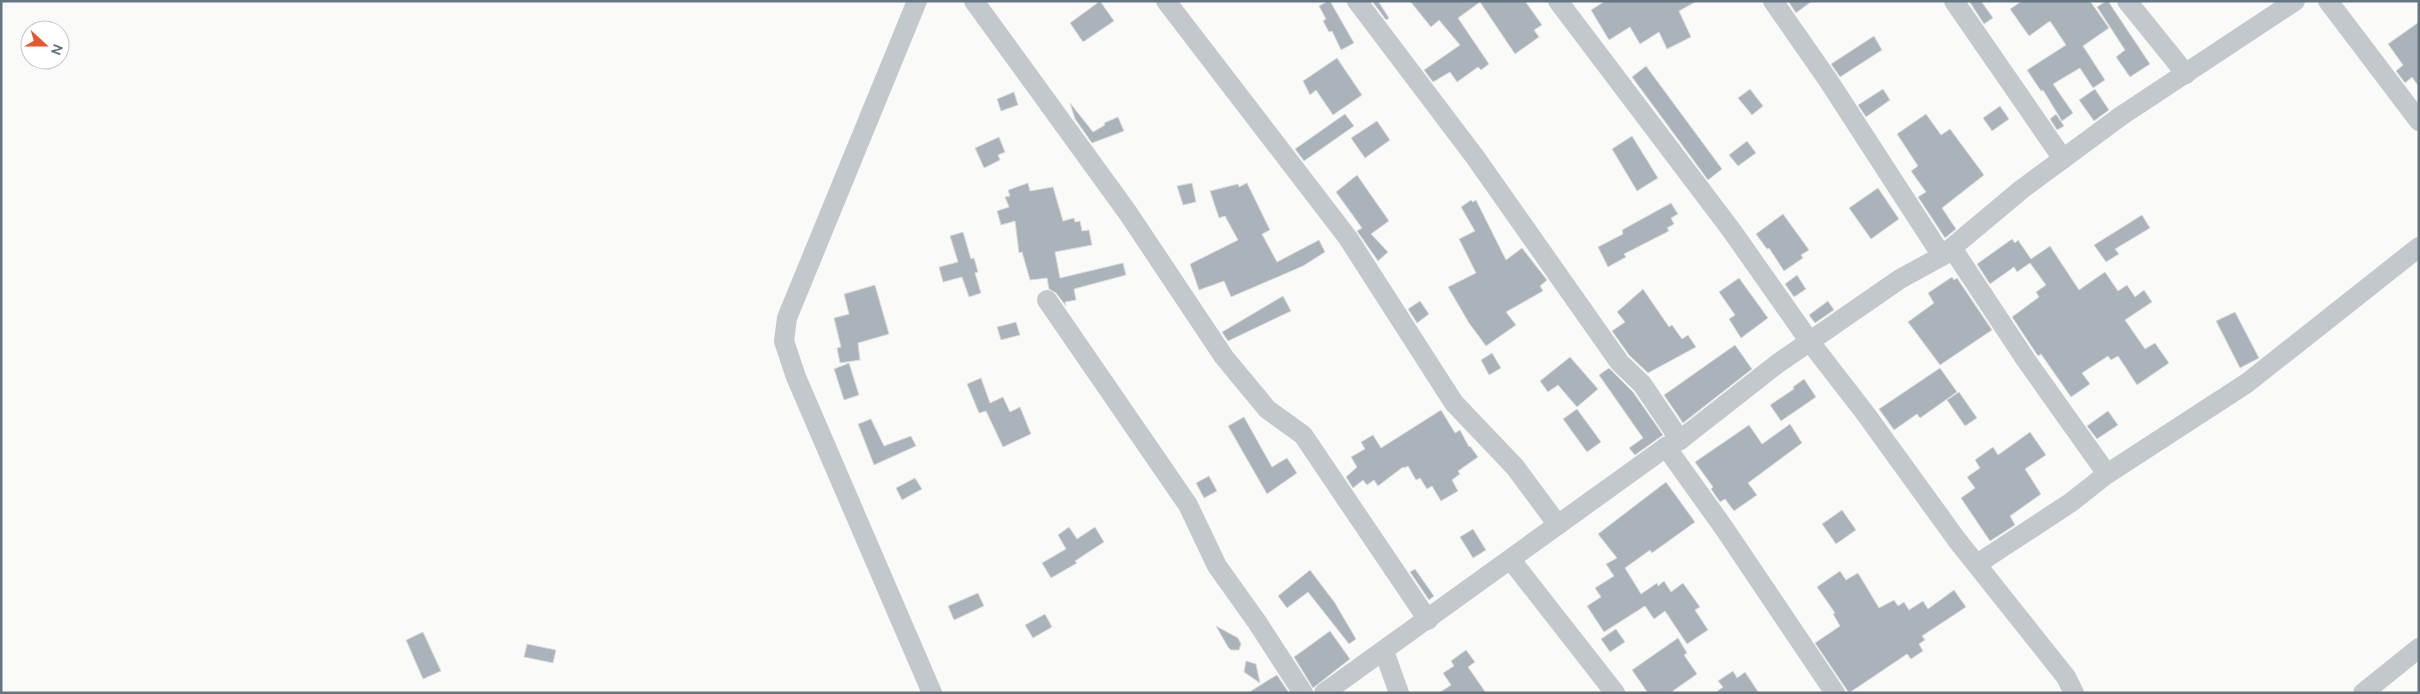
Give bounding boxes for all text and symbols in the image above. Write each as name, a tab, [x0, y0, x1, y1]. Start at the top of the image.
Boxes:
north arrow	[20, 20, 70, 70]
text: N	[48, 42, 66, 57]

